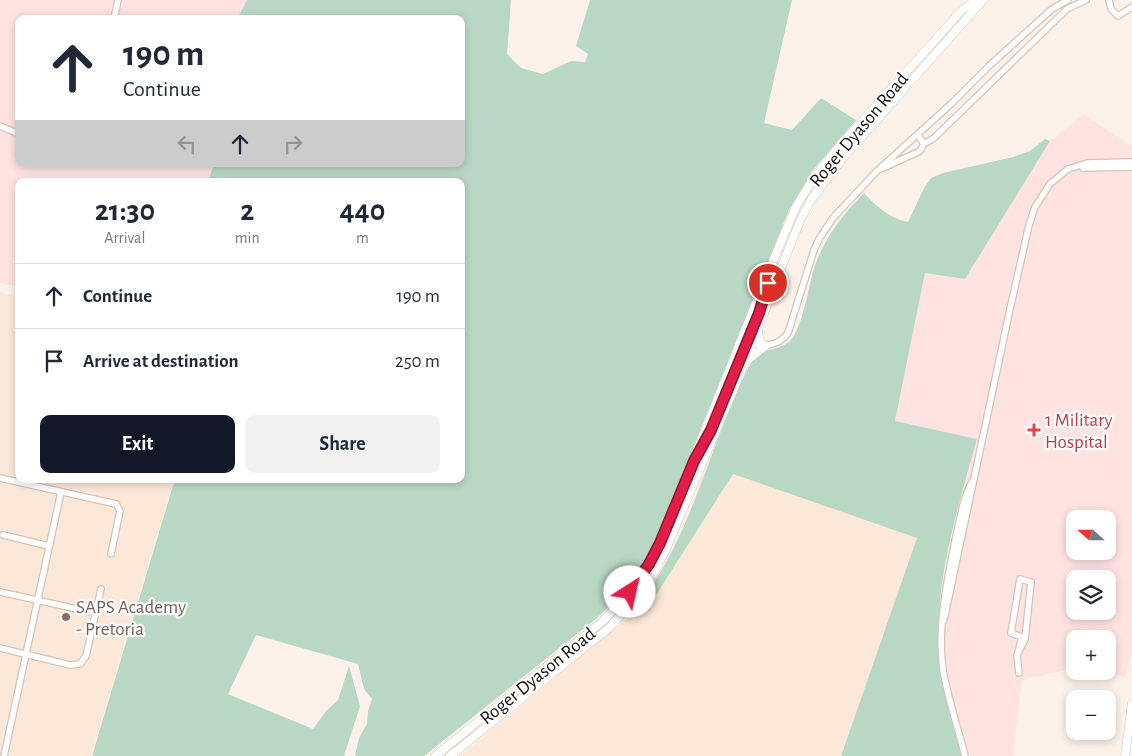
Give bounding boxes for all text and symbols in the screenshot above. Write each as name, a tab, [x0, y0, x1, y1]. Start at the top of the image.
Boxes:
icon: ahead	[40, 35, 105, 100]
text: 190 m	[123, 37, 204, 72]
street label: Roger Dyason Road	[806, 69, 912, 191]
text: Continue	[123, 78, 201, 100]
icon: left	[173, 130, 201, 158]
icon: ahead	[226, 130, 254, 158]
icon: right	[279, 130, 307, 158]
text: 21:30	[95, 196, 155, 226]
text: 2	[240, 196, 254, 226]
text: 440	[339, 196, 385, 226]
text: Arrival	[104, 230, 145, 246]
text: min	[235, 230, 260, 246]
text: m	[356, 230, 369, 246]
pin	[747, 262, 789, 304]
icon: arrive	[754, 269, 782, 297]
icon: ahead	[40, 282, 68, 310]
text: Continue	[83, 287, 152, 306]
text: 190 m	[396, 287, 440, 306]
icon: arrive	[40, 347, 68, 375]
text: Arrive at destination	[83, 352, 239, 371]
text: 250 m	[395, 352, 440, 371]
place label: 1 Military Hospital	[1045, 411, 1113, 452]
button: Exit	[40, 415, 235, 473]
button: Share	[245, 415, 440, 473]
marker: 1 Military Hospital	[1027, 423, 1041, 437]
north arrow	[1066, 510, 1116, 560]
map controls	[1066, 510, 1116, 740]
position arrow	[603, 565, 655, 617]
button: layers	[1066, 570, 1116, 620]
place label: SAPS Academy - Pretoria	[76, 598, 186, 639]
marker: SAPS Academy - Pretoria	[60, 611, 72, 623]
street label: Roger Dyason Road	[477, 624, 599, 728]
button: +	[1066, 630, 1116, 680]
button: −	[1066, 690, 1116, 740]

